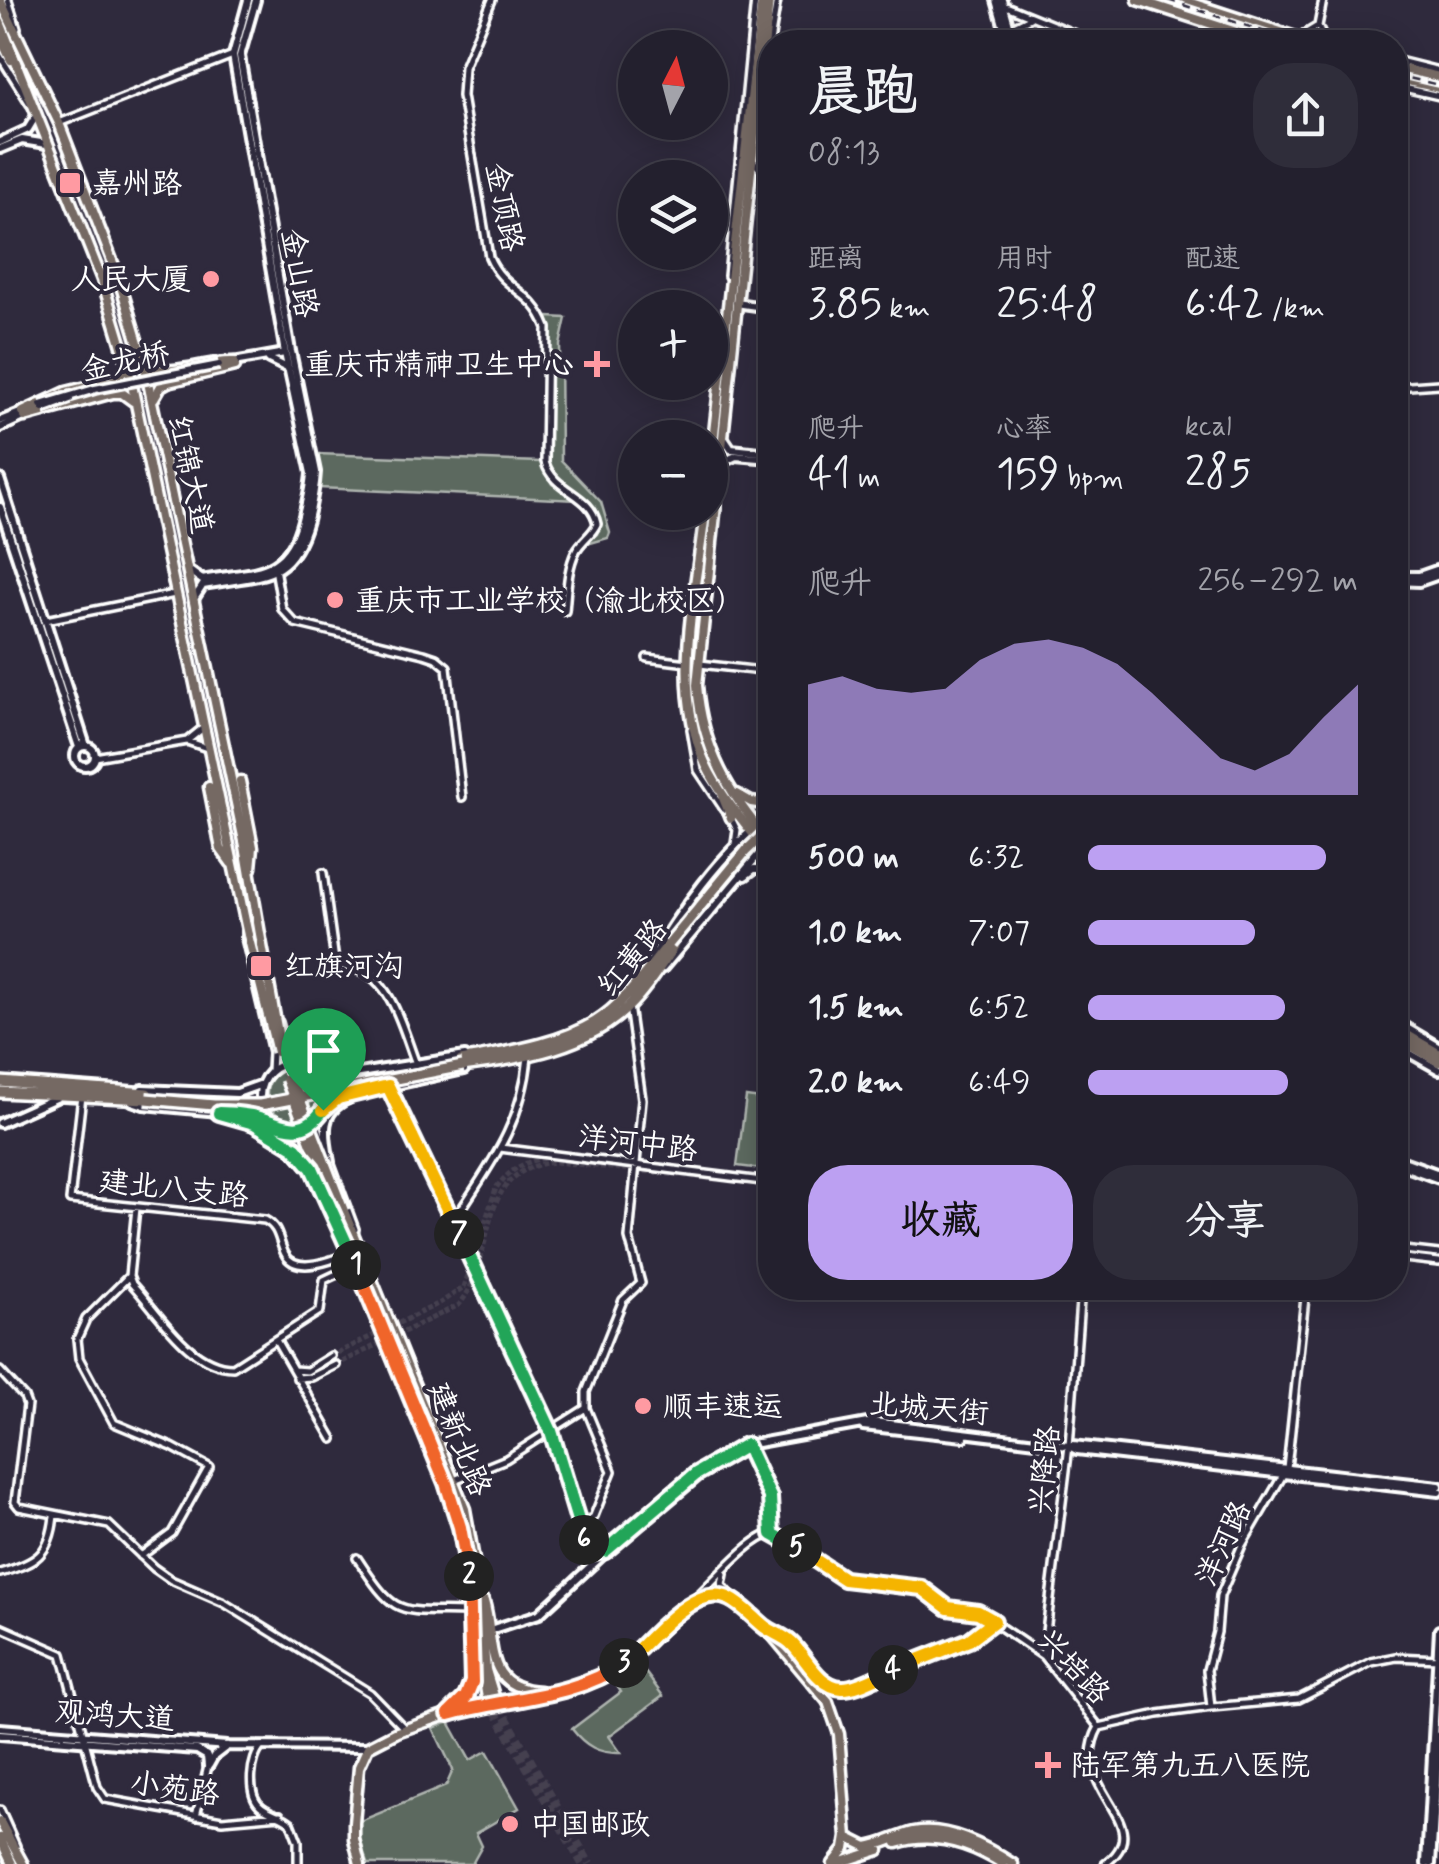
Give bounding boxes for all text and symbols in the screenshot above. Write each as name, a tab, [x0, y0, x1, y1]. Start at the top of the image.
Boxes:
north arrow	[618, 30, 728, 140]
map controls	[618, 30, 728, 530]
text: 晨跑	[808, 58, 918, 130]
button: share	[1253, 63, 1358, 168]
text: 08:13	[808, 132, 880, 174]
street label: 金顶路	[476, 159, 531, 255]
button: layers	[618, 160, 728, 270]
place label: 嘉州路	[92, 165, 182, 204]
marker: 嘉州路	[57, 170, 83, 196]
street label: 金山路	[272, 226, 326, 321]
text: 距离	[808, 241, 864, 278]
text: 用时	[996, 241, 1052, 278]
text: 配速	[1185, 241, 1241, 278]
place label: 人民大厦	[71, 261, 191, 300]
marker: 人民大厦	[200, 268, 222, 290]
text: 3.85	[808, 278, 882, 333]
text: 25:48	[996, 278, 1098, 333]
text: 6:42	[1185, 278, 1264, 333]
button: +	[618, 290, 728, 400]
text: km	[882, 291, 930, 328]
text: /km	[1264, 291, 1325, 328]
street label: 金龙桥	[77, 334, 173, 391]
place label: 重庆市精神卫生中心	[304, 346, 574, 385]
marker: 重庆市精神卫生中心	[584, 351, 610, 377]
text: kcal	[1185, 409, 1232, 446]
text: 爬升	[808, 411, 864, 448]
text: 心率	[996, 411, 1052, 448]
street label: 红锦大道	[158, 412, 221, 537]
button: −	[618, 420, 728, 530]
text: 285	[1185, 446, 1252, 501]
text: 41	[808, 448, 851, 503]
text: 159	[996, 448, 1060, 503]
text: m	[851, 461, 880, 498]
text: bpm	[1060, 461, 1124, 498]
text: 256–292 m	[1198, 560, 1358, 602]
text: 爬升	[808, 563, 872, 605]
place label: 重庆市工业学校（渝北校区）	[355, 582, 745, 621]
marker: 重庆市工业学校（渝北校区）	[324, 589, 346, 611]
text: 500 m	[808, 837, 899, 879]
text: 6:32	[968, 837, 1024, 879]
street label: 红黄路	[589, 911, 677, 1005]
text: 1.0 km	[808, 912, 902, 954]
text: 7:07	[968, 912, 1030, 954]
place label: 红旗河沟	[284, 948, 404, 987]
marker: 红旗河沟	[248, 953, 274, 979]
text: 1.5 km	[808, 987, 904, 1029]
text: 6:52	[968, 987, 1029, 1029]
pin	[281, 1008, 366, 1111]
icon: arrive	[296, 1023, 351, 1078]
text: 2.0 km	[808, 1062, 904, 1104]
text: 6:49	[968, 1062, 1031, 1104]
street label: 洋河中路	[576, 1118, 700, 1171]
street label: 建北八支路	[97, 1162, 250, 1217]
button: 收藏	[808, 1165, 1073, 1280]
button: 分享	[1093, 1165, 1358, 1280]
pin: 7	[434, 1209, 484, 1259]
text: 7	[451, 1215, 468, 1252]
pin: 1	[331, 1240, 381, 1290]
text: 1	[350, 1246, 362, 1283]
street label: 建新北路	[418, 1377, 499, 1502]
street label: 北城天街	[867, 1385, 990, 1434]
place label: 顺丰速运	[663, 1388, 783, 1427]
marker: 顺丰速运	[632, 1395, 654, 1417]
street label: 兴降路	[1021, 1423, 1070, 1517]
street label: 洋河路	[1188, 1495, 1261, 1593]
pin: 6	[559, 1515, 609, 1565]
text: 6	[577, 1521, 591, 1558]
pin: 5	[772, 1523, 822, 1573]
text: 5	[789, 1529, 805, 1566]
pin: 2	[444, 1551, 494, 1601]
text: 2	[462, 1557, 476, 1594]
street label: 兴培路	[1028, 1621, 1118, 1713]
pin: 3	[599, 1638, 649, 1688]
text: 3	[618, 1644, 630, 1681]
pin: 4	[868, 1645, 918, 1695]
text: 4	[885, 1651, 901, 1688]
street label: 观鸿大道	[54, 1693, 176, 1740]
place label: 陆军第九五八医院	[1070, 1747, 1310, 1786]
marker: 陆军第九五八医院	[1035, 1752, 1061, 1778]
street label: 小苑路	[128, 1764, 222, 1815]
place label: 中国邮政	[530, 1806, 650, 1845]
marker: 中国邮政	[499, 1813, 521, 1835]

